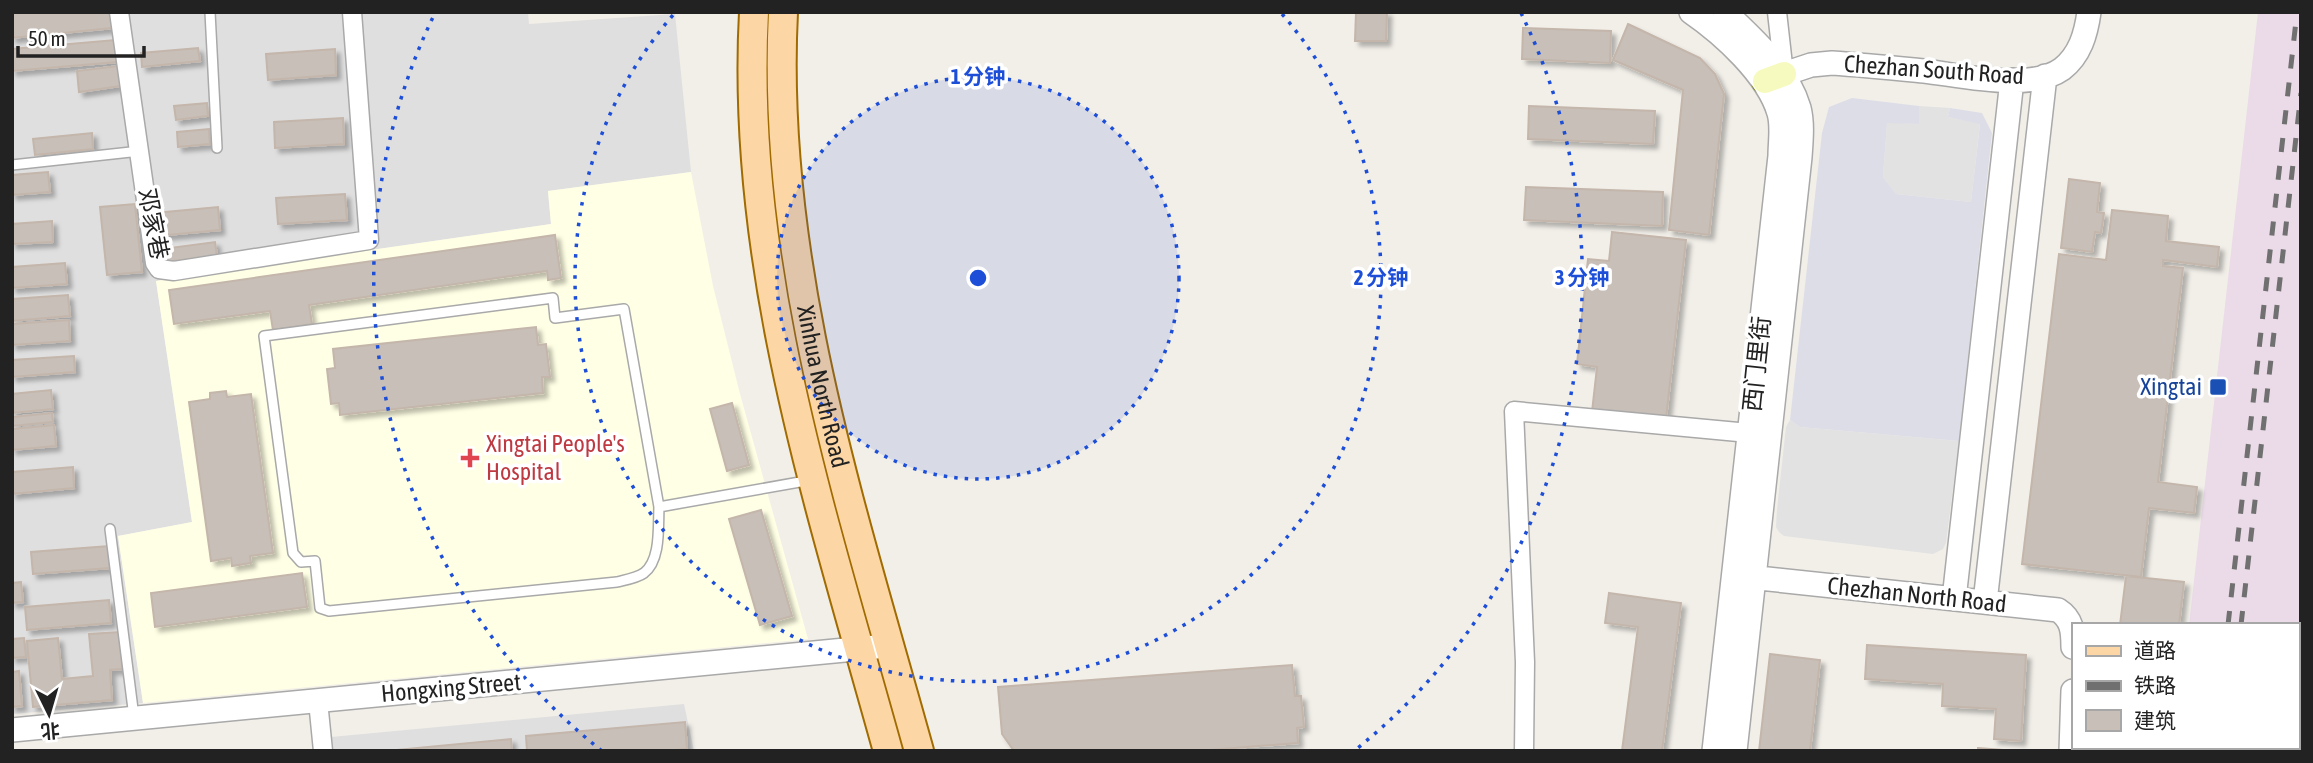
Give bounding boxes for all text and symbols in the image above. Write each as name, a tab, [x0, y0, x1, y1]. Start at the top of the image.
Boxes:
scale bar	[18, 14, 144, 58]
text: 50 m	[28, 26, 66, 50]
street label: Chezhan South Road	[1843, 50, 2025, 89]
text: 1 分钟	[951, 64, 1005, 88]
street label: 邓家巷	[133, 186, 174, 262]
text: 2 分钟	[1354, 265, 1408, 289]
text: 3 分钟	[1555, 265, 1609, 289]
centre of rings	[966, 266, 990, 290]
street label: Xinhua North Road	[792, 303, 854, 471]
street label: 西门里街	[1738, 315, 1775, 413]
place label: Xingtai	[2140, 373, 2202, 400]
marker: Xingtai	[2208, 377, 2228, 397]
place label: Xingtai People's Hospital	[486, 430, 625, 485]
marker: Xingtai People's Hospital	[460, 448, 480, 468]
street label: Chezhan North Road	[1826, 572, 2008, 617]
legend	[2072, 623, 2299, 749]
text: 道路	[2134, 638, 2176, 662]
street label: Hongxing Street	[380, 668, 522, 707]
text: 铁路	[2134, 673, 2176, 697]
north arrow	[14, 679, 84, 749]
text: 建筑	[2134, 708, 2176, 732]
text: 北	[40, 719, 61, 743]

